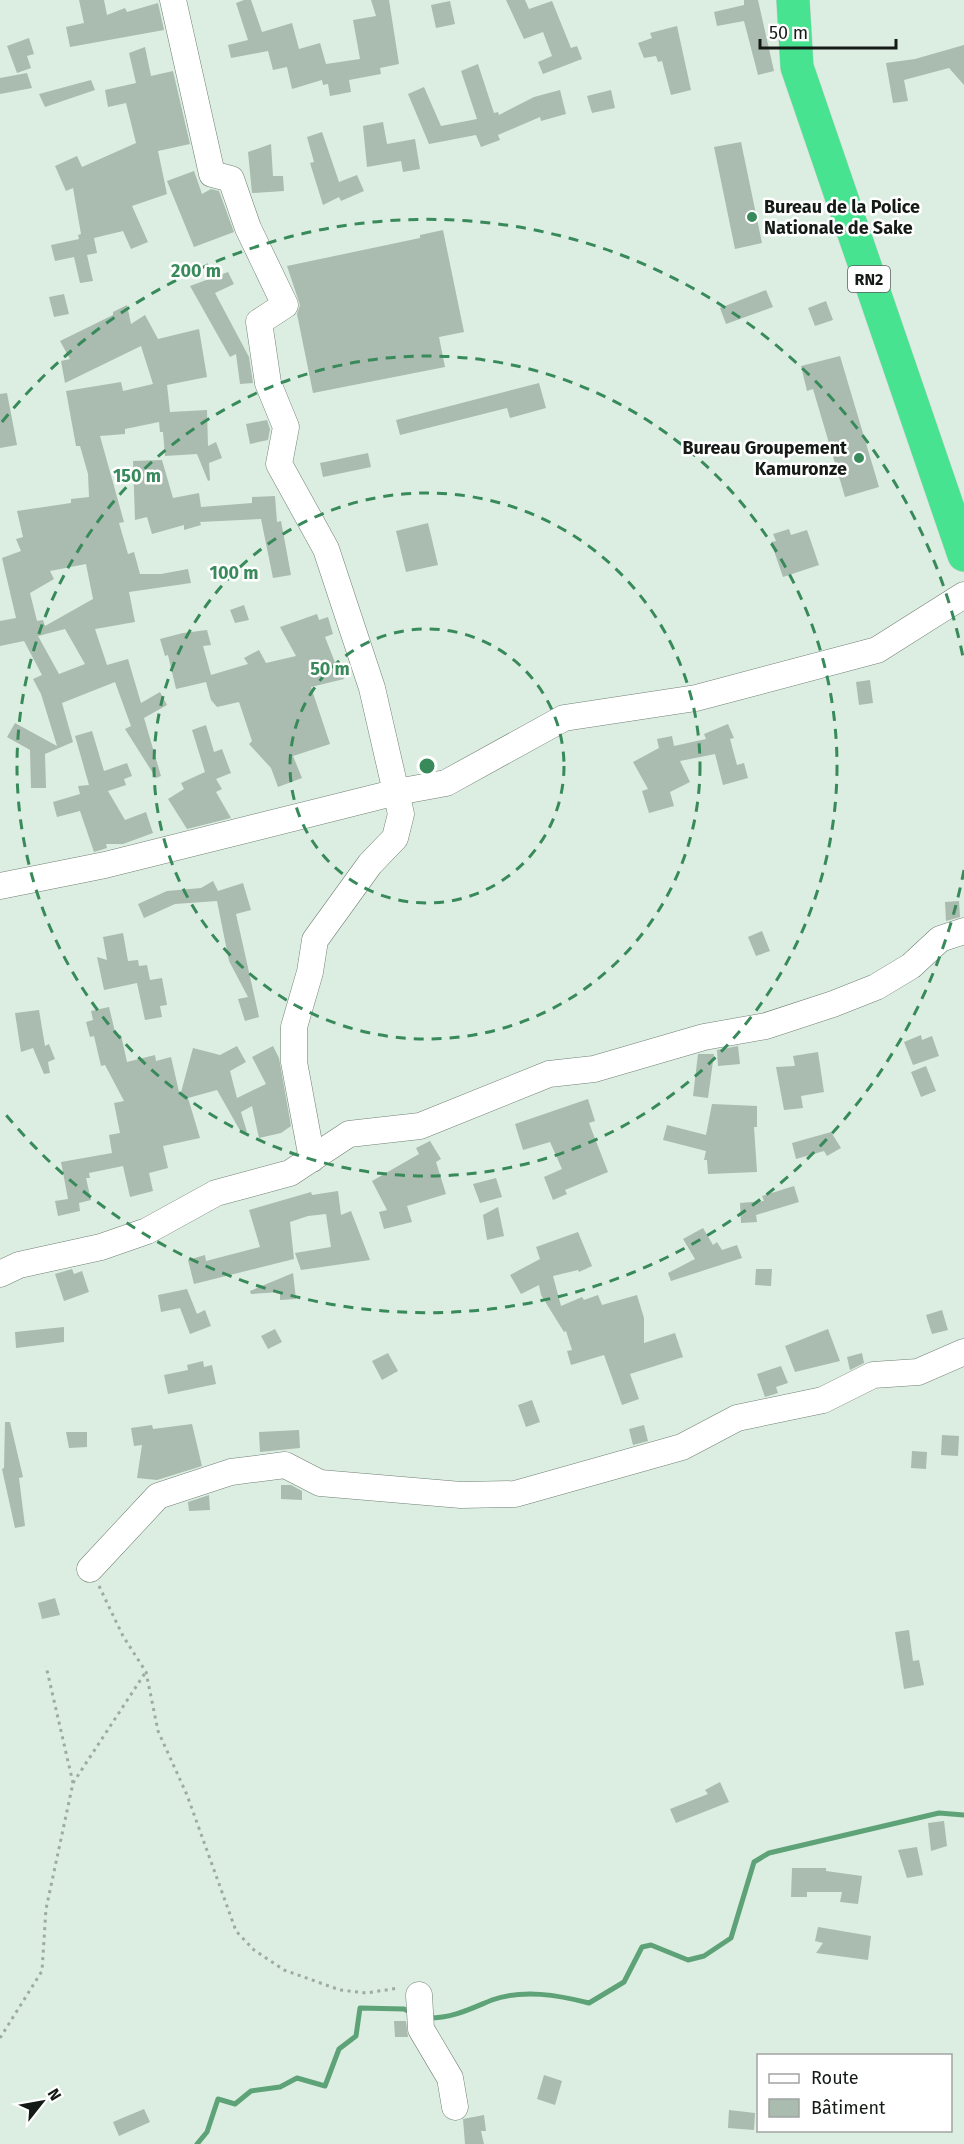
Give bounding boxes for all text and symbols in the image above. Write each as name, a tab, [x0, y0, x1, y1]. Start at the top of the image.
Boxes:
scale bar	[760, 12, 896, 50]
text: 50 m	[769, 22, 808, 44]
place label: Bureau de la Police Nationale de Sake	[764, 196, 920, 239]
marker: Bureau de la Police Nationale de Sake	[745, 210, 759, 224]
text: 200 m	[171, 260, 221, 282]
road number: RN2	[848, 266, 890, 292]
place label: Bureau Groupement Kamuronze	[682, 437, 848, 480]
marker: Bureau Groupement Kamuronze	[852, 451, 866, 465]
text: 150 m	[113, 465, 161, 487]
text: 100 m	[210, 562, 258, 584]
text: 50 m	[310, 658, 350, 680]
centre of rings	[417, 756, 437, 776]
legend	[757, 2054, 952, 2132]
text: Route	[811, 2067, 859, 2089]
north arrow	[12, 2072, 72, 2132]
text: N	[44, 2085, 65, 2104]
text: Bâtiment	[811, 2097, 886, 2119]

